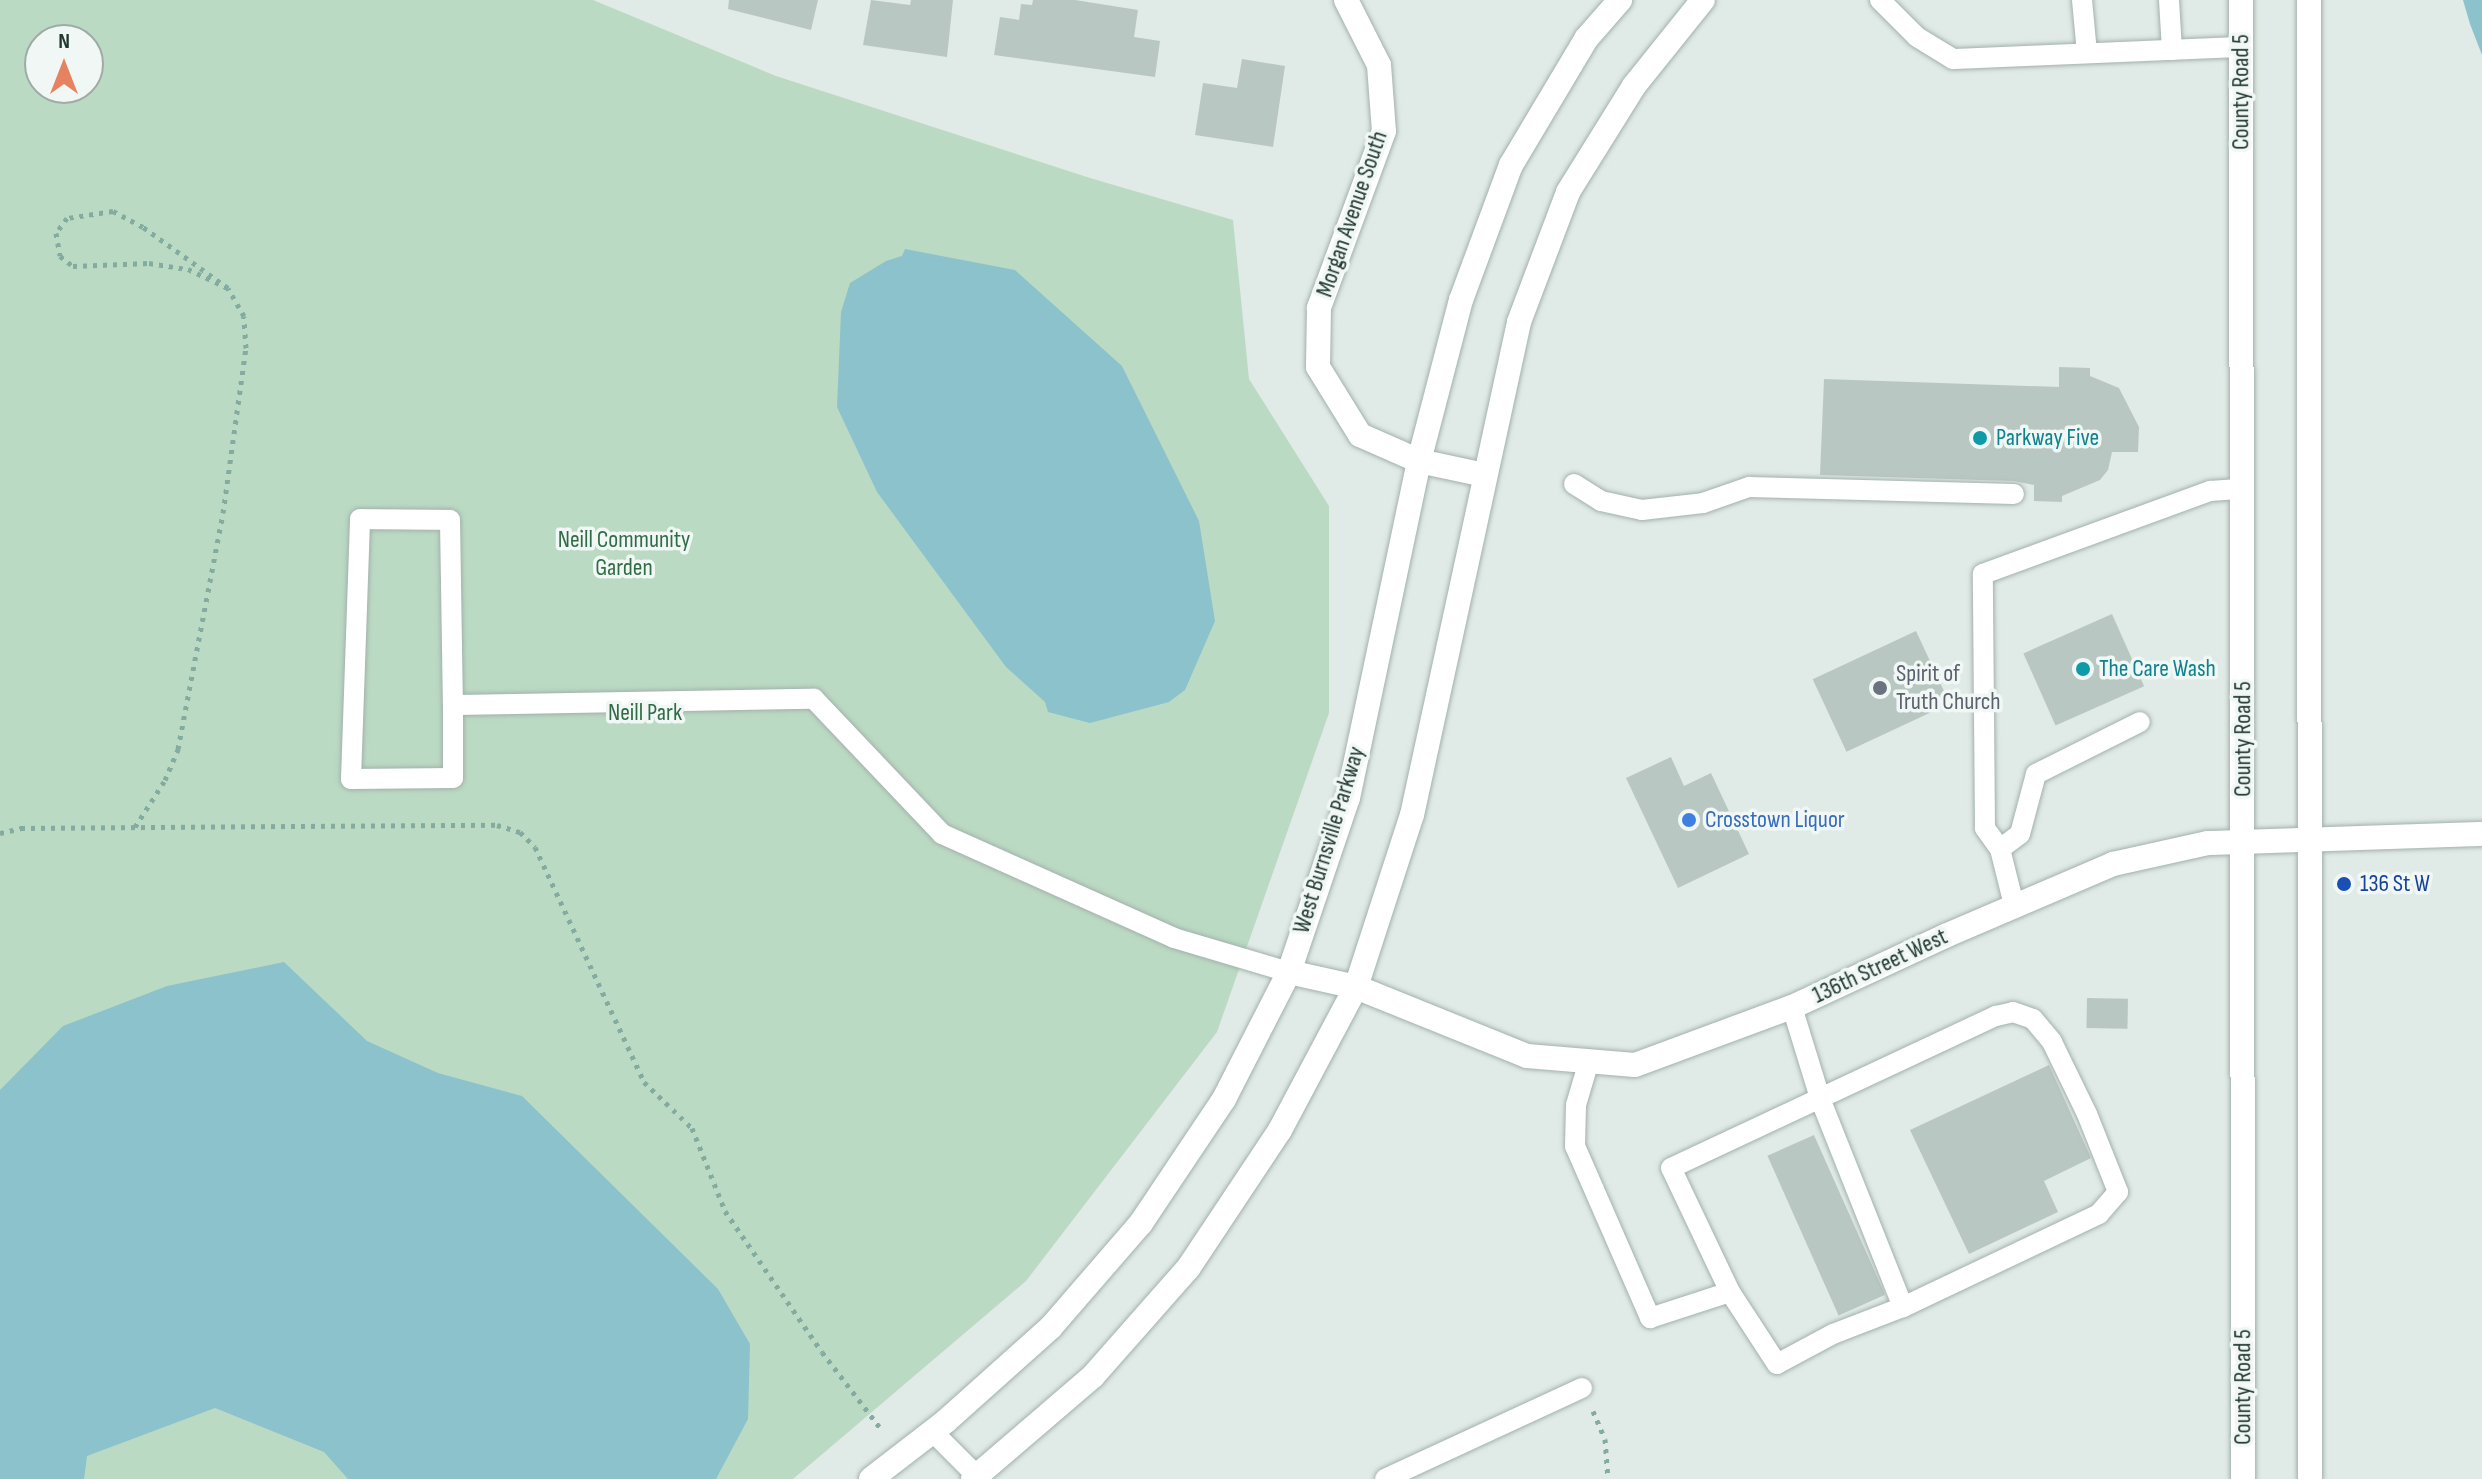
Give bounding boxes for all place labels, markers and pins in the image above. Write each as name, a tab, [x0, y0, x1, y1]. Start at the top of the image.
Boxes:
place label: Parkway Five	[1996, 424, 2099, 452]
marker: Parkway Five	[1971, 429, 1989, 447]
place label: The Care Wash	[2099, 655, 2216, 683]
place label: Spirit of Truth Church	[1896, 660, 2001, 716]
marker: The Care Wash	[2074, 660, 2092, 678]
marker: Spirit of Truth Church	[1871, 679, 1889, 697]
place label: Crosstown Liquor	[1705, 806, 1845, 834]
marker: Crosstown Liquor	[1680, 811, 1698, 829]
place label: 136 St W	[2360, 870, 2430, 898]
marker: 136 St W	[2335, 875, 2353, 893]

